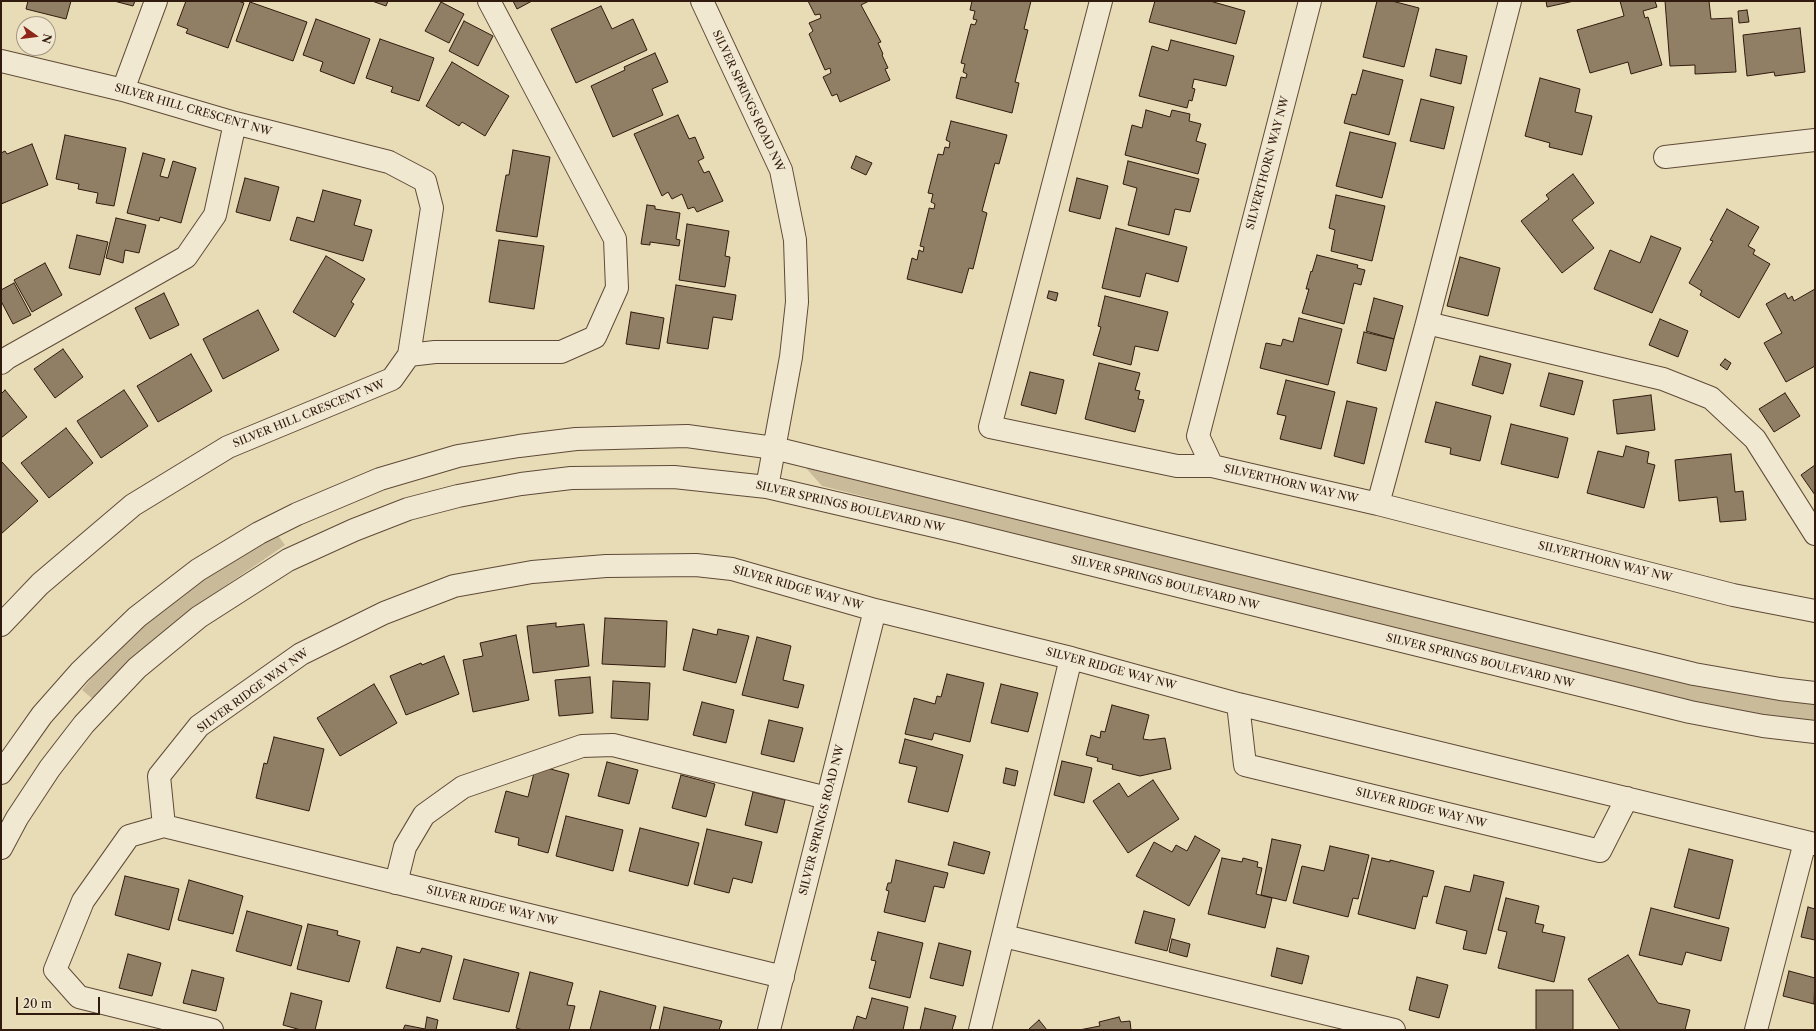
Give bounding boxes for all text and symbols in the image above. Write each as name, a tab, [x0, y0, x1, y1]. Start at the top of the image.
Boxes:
north arrow	[16, 16, 56, 56]
street label: SILVER SPRINGS ROAD NW	[709, 28, 787, 174]
text: N	[39, 32, 55, 45]
street label: SILVER HILL CRESCENT NW	[113, 81, 273, 139]
street label: SILVERTHORN WAY NW	[1244, 95, 1292, 231]
street label: SILVER HILL CRESCENT NW	[231, 377, 387, 451]
street label: SILVERTHORN WAY NW	[1223, 462, 1359, 506]
street label: SILVER SPRINGS BOULEVARD NW	[754, 479, 946, 535]
street label: SILVERTHORN WAY NW	[1537, 539, 1673, 585]
street label: SILVER SPRINGS BOULEVARD NW	[1070, 553, 1260, 613]
street label: SILVER RIDGE WAY NW	[732, 563, 864, 613]
street label: SILVER SPRINGS BOULEVARD NW	[1385, 631, 1575, 691]
street label: SILVER RIDGE WAY NW	[1044, 645, 1178, 693]
street label: SILVER RIDGE WAY NW	[195, 646, 311, 736]
street label: SILVER SPRINGS ROAD NW	[797, 743, 847, 897]
street label: SILVER RIDGE WAY NW	[1354, 785, 1488, 831]
street label: SILVER RIDGE WAY NW	[425, 883, 559, 929]
scale bar	[18, 989, 102, 1015]
text: 20 m	[23, 996, 52, 1011]

